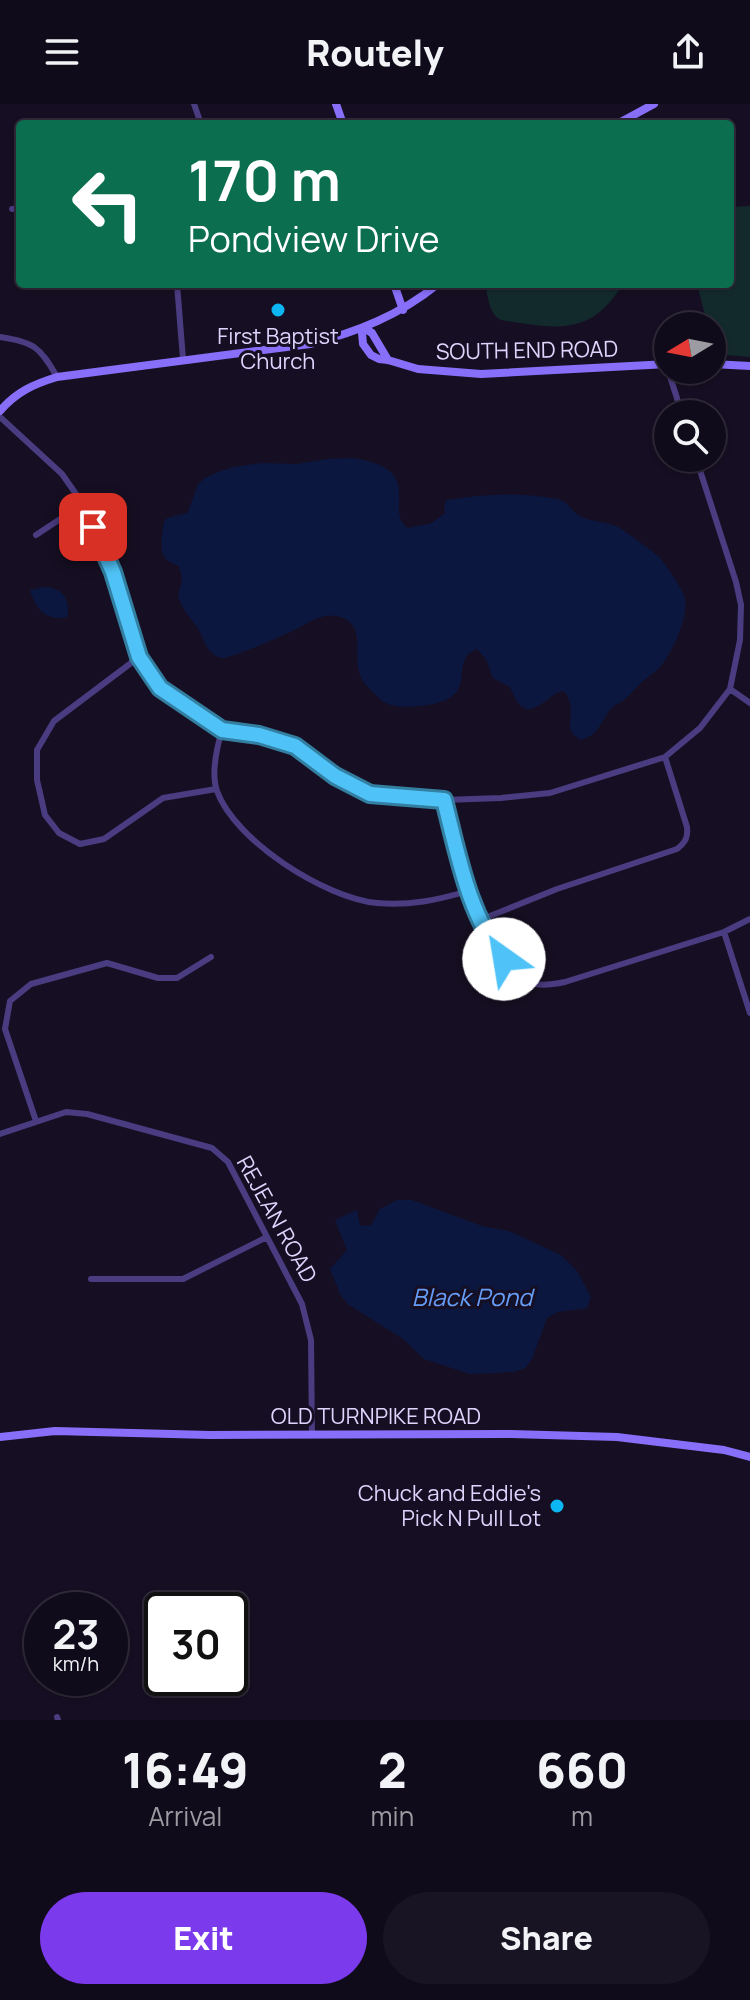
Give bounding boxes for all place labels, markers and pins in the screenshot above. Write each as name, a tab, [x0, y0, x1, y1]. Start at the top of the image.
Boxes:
marker: First Baptist Church	[269, 301, 287, 319]
place label: First Baptist Church	[217, 321, 339, 376]
pin	[59, 493, 127, 561]
place label: Chuck and Eddie's Pick N Pull Lot	[358, 1478, 541, 1533]
marker: Chuck and Eddie's Pick N Pull Lot	[548, 1497, 566, 1515]

